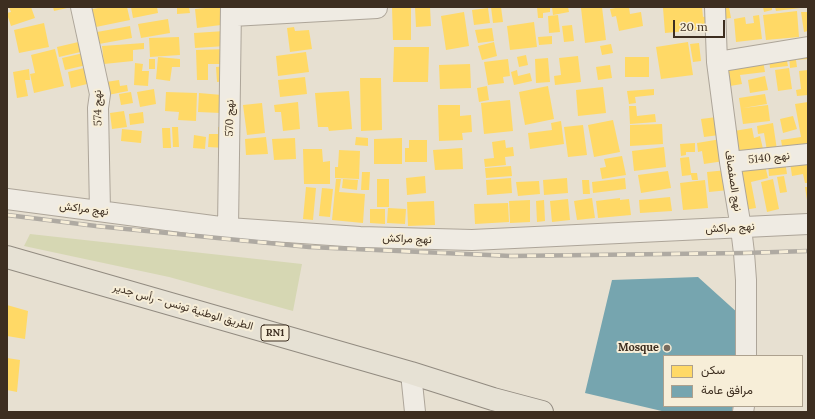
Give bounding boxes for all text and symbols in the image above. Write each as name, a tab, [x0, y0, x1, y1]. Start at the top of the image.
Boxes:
scale bar	[675, 12, 727, 38]
text: 20 m	[680, 19, 708, 34]
street label: نهج 574	[91, 90, 105, 126]
street label: نهج 570	[223, 99, 237, 137]
street label: نهج 5140	[747, 149, 791, 167]
street label: نهج الصفصاف	[722, 150, 744, 212]
street label: نهج مراكش	[59, 199, 109, 219]
street label: نهج مراكش	[705, 220, 755, 236]
street label: نهج مراكش	[382, 232, 432, 246]
street label: الطريق الوطنية تونس - رأس جدير	[111, 281, 255, 333]
road number: RN1	[261, 325, 289, 341]
place label: Mosque	[618, 341, 659, 355]
marker: Mosque	[662, 343, 672, 353]
legend	[663, 355, 803, 407]
text: سكن	[701, 362, 725, 377]
text: مرافق عامة	[701, 382, 753, 397]

